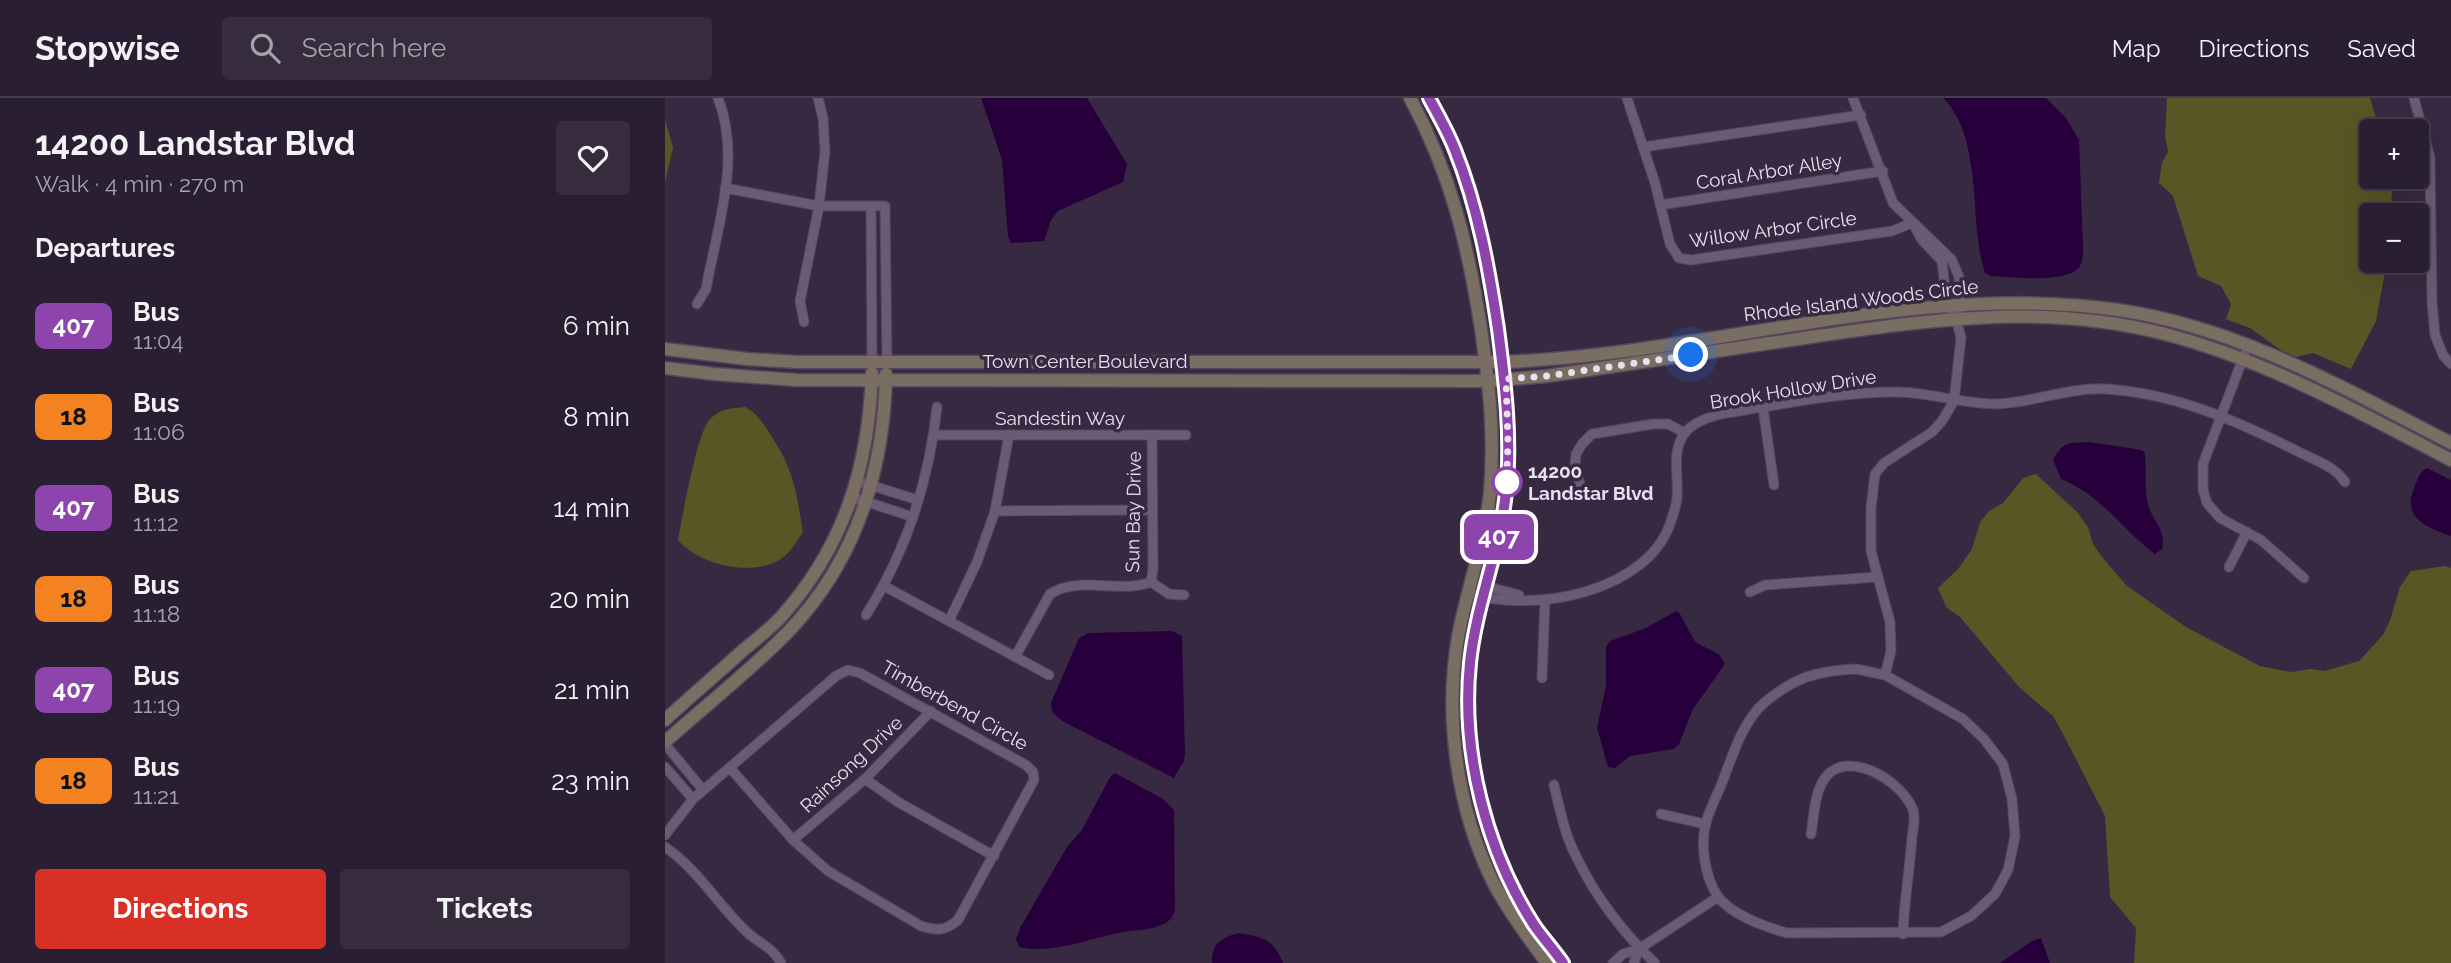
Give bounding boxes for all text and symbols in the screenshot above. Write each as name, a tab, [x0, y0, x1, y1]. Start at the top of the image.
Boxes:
search box	[222, 17, 712, 80]
text: Stopwise	[35, 29, 180, 68]
icon: search	[246, 29, 284, 67]
text: Search here	[302, 33, 446, 63]
text: Map	[2112, 34, 2161, 63]
text: Directions	[2199, 34, 2309, 63]
text: Saved	[2347, 34, 2416, 63]
map controls	[2359, 119, 2429, 273]
button: +	[2359, 119, 2429, 189]
button: heart	[556, 121, 630, 195]
text: 14200 Landstar Blvd	[35, 124, 355, 163]
street label: Coral Arbor Alley	[1694, 149, 1844, 193]
text: Walk · 4 min · 270 m	[35, 170, 244, 197]
button: −	[2359, 203, 2429, 273]
street label: Willow Arbor Circle	[1688, 206, 1858, 252]
text: Departures	[35, 233, 175, 263]
street label: Rhode Island Woods Circle	[1742, 275, 1980, 325]
text: Bus	[133, 297, 180, 327]
text: 407	[53, 311, 94, 340]
text: 6 min	[563, 311, 630, 341]
text: 11:04	[133, 327, 184, 354]
your location	[1673, 337, 1708, 372]
street label: Town Center Boulevard	[982, 350, 1188, 372]
street label: Brook Hollow Drive	[1708, 365, 1878, 413]
text: Bus	[133, 388, 180, 418]
text: 18	[60, 402, 87, 431]
text: 8 min	[563, 402, 630, 432]
street label: Sandestin Way	[995, 407, 1125, 429]
text: 11:06	[133, 418, 185, 445]
street label: Sun Bay Drive	[1121, 451, 1145, 573]
place label: 14200 Landstar Blvd	[1528, 460, 1654, 504]
marker: 14200 Landstar Blvd	[1492, 467, 1522, 497]
text: Bus	[133, 479, 180, 509]
text: 407	[53, 493, 94, 522]
text: 14 min	[553, 493, 630, 523]
text: 11:12	[133, 509, 179, 536]
line badge: 407	[1459, 514, 1539, 560]
text: 407	[1478, 522, 1520, 551]
text: Bus	[133, 570, 180, 600]
text: 18	[60, 584, 87, 613]
text: 20 min	[549, 584, 630, 614]
text: 11:18	[133, 600, 181, 627]
street label: Timberbend Circle	[878, 656, 1032, 754]
text: Bus	[133, 661, 180, 691]
text: 407	[53, 675, 94, 704]
text: 21 min	[554, 675, 630, 705]
text: 11:19	[133, 691, 180, 718]
street label: Rainsong Drive	[795, 711, 907, 817]
text: Bus	[133, 752, 180, 782]
text: 18	[60, 766, 87, 795]
text: 23 min	[551, 766, 630, 796]
text: 11:21	[133, 782, 179, 809]
button: Directions	[35, 869, 326, 949]
button: Tickets	[340, 869, 630, 949]

